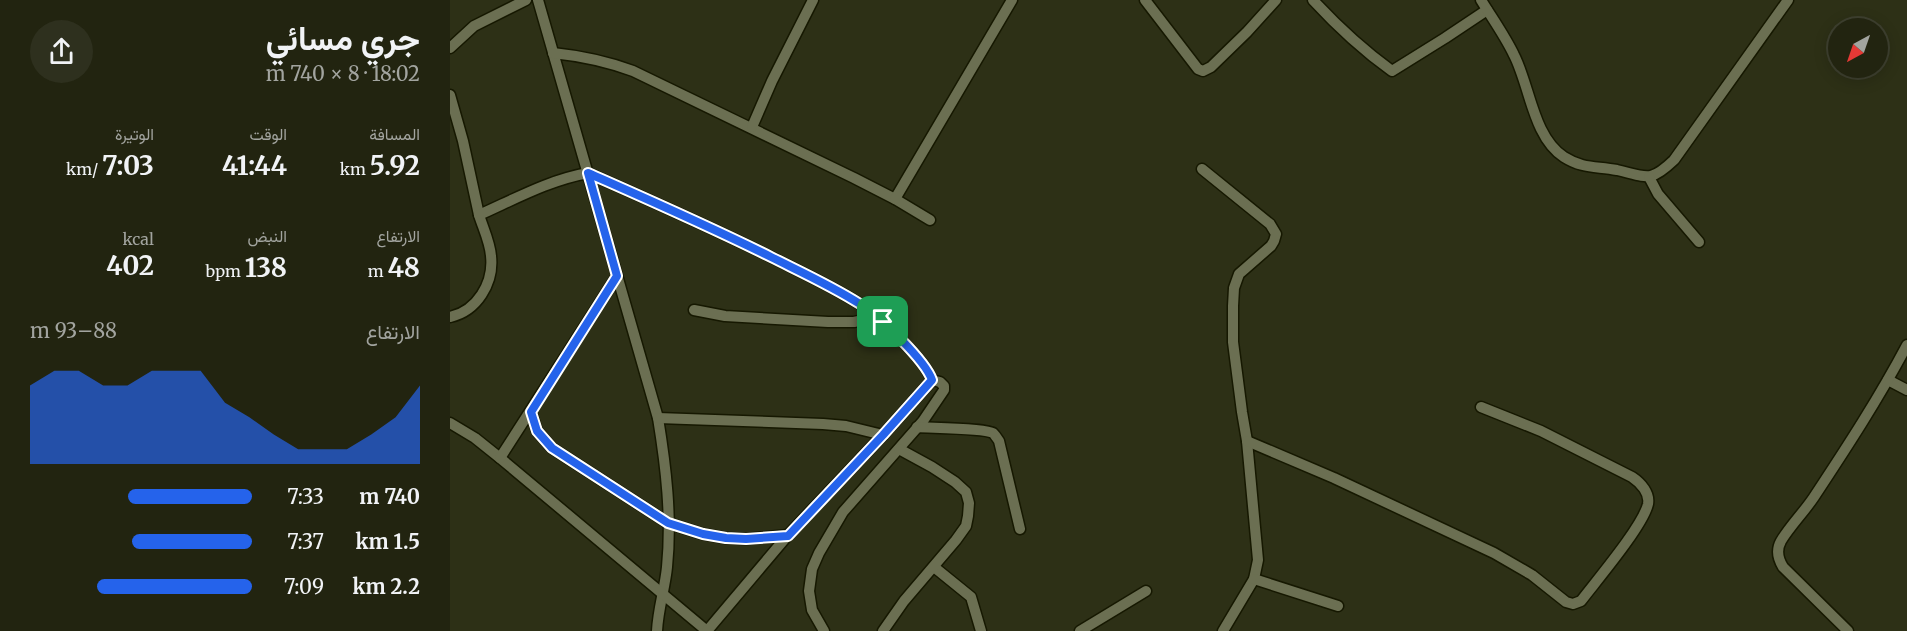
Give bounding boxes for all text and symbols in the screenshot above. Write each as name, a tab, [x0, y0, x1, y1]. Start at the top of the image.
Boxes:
text: جري مسائي	[266, 18, 420, 59]
north arrow	[1828, 18, 1888, 78]
map controls	[1828, 18, 1888, 78]
button: share	[30, 20, 93, 83]
text: 18:02 · 8 × 740 m	[266, 61, 420, 86]
text: الوتيرة	[115, 124, 154, 144]
text: الوقت	[249, 124, 287, 144]
text: المسافة	[369, 124, 420, 144]
text: 7:03	[102, 149, 154, 182]
text: 41:44	[222, 149, 287, 182]
text: 5.92	[370, 149, 420, 182]
text: /km	[66, 159, 102, 179]
text: km	[340, 159, 370, 179]
text: النبض	[247, 226, 287, 246]
text: الارتفاع	[377, 226, 420, 246]
text: kcal	[123, 229, 154, 249]
text: 402	[106, 249, 154, 282]
text: 138	[245, 251, 287, 284]
text: 48	[387, 251, 420, 284]
text: bpm	[206, 261, 245, 281]
text: m	[368, 261, 387, 281]
pin	[857, 296, 908, 347]
icon: arrive	[866, 305, 899, 338]
text: 88–93 m	[30, 318, 117, 343]
text: الارتفاع	[366, 319, 420, 344]
text: 7:33	[287, 484, 324, 509]
text: 740 m	[359, 484, 420, 509]
text: 7:37	[287, 529, 324, 554]
text: 1.5 km	[356, 529, 420, 554]
text: 7:09	[284, 574, 324, 599]
text: 2.2 km	[353, 574, 420, 599]

